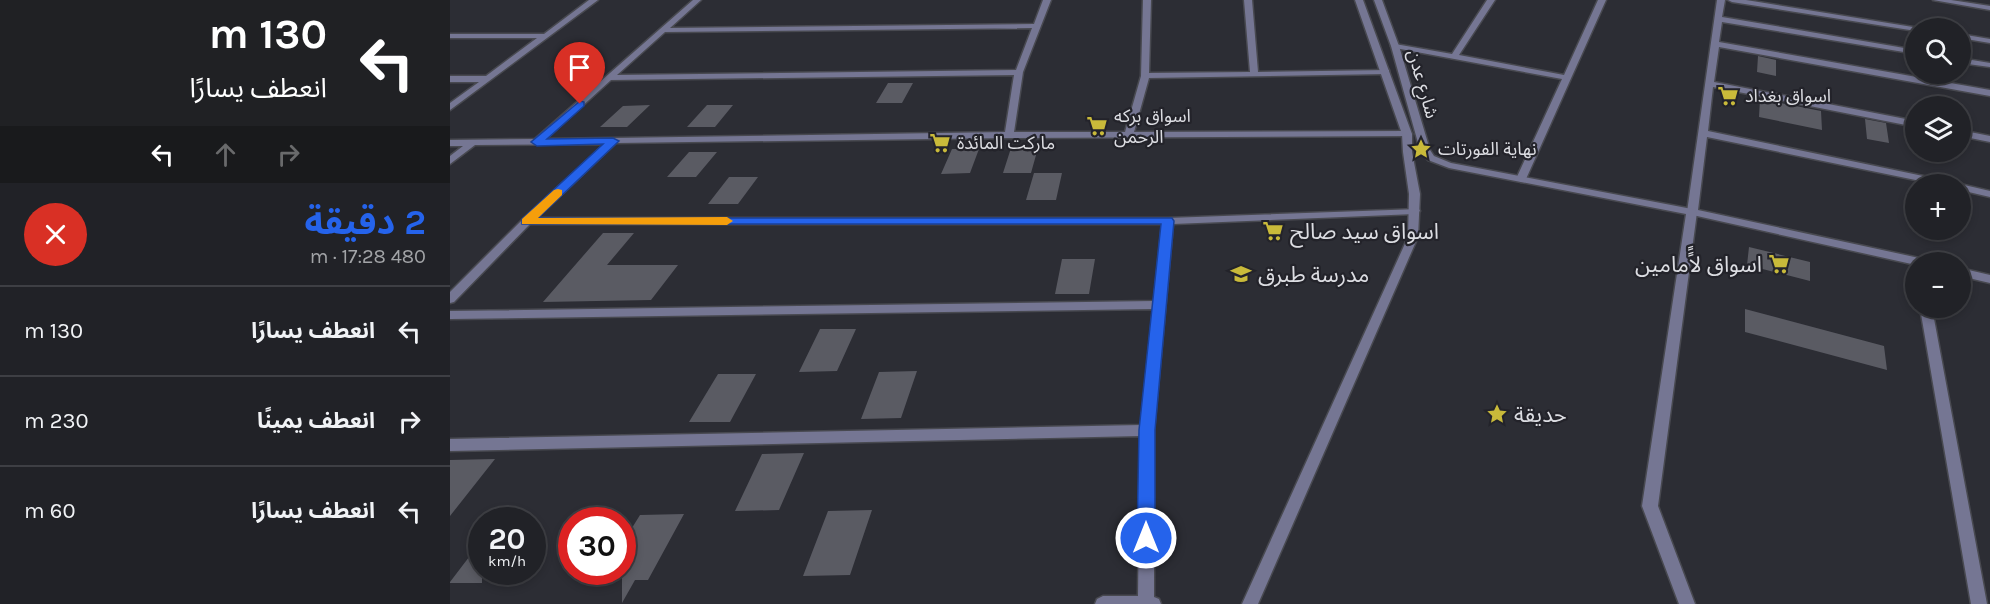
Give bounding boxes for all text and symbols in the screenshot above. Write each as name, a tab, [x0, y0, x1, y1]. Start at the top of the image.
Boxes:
text: 130 m	[209, 9, 327, 59]
map controls	[1905, 18, 1971, 318]
button: search	[1905, 18, 1971, 84]
icon: left	[348, 24, 426, 102]
pin	[554, 42, 605, 104]
street label: شارع عدن	[1400, 47, 1443, 122]
icon: arrive	[563, 51, 596, 84]
text: انعطف يسارًا	[189, 72, 327, 104]
supermarket icon: اسواق بغداد	[1716, 84, 1740, 108]
place label: اسواق بغداد	[1745, 85, 1831, 107]
button: layers	[1905, 96, 1971, 162]
place label: اسواق بركه الرحمن	[1114, 105, 1191, 148]
supermarket icon: اسواق بركه الرحمن	[1085, 114, 1109, 138]
supermarket icon: ماركت المائدة	[928, 131, 952, 155]
place label: ماركت المائدة	[957, 132, 1055, 154]
place icon: نهاية الفورتات	[1409, 137, 1433, 161]
icon: left	[146, 138, 179, 171]
icon: ahead	[209, 138, 242, 171]
icon: right	[272, 138, 305, 171]
place label: نهاية الفورتات	[1438, 138, 1537, 160]
button: +	[1905, 174, 1971, 240]
text: 2 دقيقة	[305, 201, 426, 243]
button: close	[24, 203, 87, 266]
supermarket icon: اسواق سيد صالح	[1261, 219, 1285, 243]
place label: اسواق سيد صالح	[1290, 219, 1439, 248]
text: 480 m · 17:28	[310, 245, 426, 268]
place label: اسواق لاًًمامين	[1635, 245, 1762, 278]
supermarket icon: اسواق لاًًمامين	[1767, 252, 1791, 276]
button: −	[1905, 252, 1971, 318]
school or university icon: مدرسة طبرق	[1229, 262, 1253, 286]
place label: مدرسة طبرق	[1258, 262, 1369, 288]
icon: left	[393, 315, 426, 348]
text: 130 m	[24, 318, 83, 344]
text: انعطف يسارًا	[251, 318, 375, 344]
place icon: حديقة	[1485, 402, 1509, 426]
place label: حديقة	[1514, 402, 1567, 428]
icon: right	[393, 405, 426, 438]
text: 230 m	[24, 408, 89, 434]
text: انعطف يمينًا	[257, 408, 375, 434]
icon: left	[393, 495, 426, 528]
text: 60 m	[24, 498, 75, 524]
text: انعطف يسارًا	[251, 498, 375, 524]
position arrow	[1114, 506, 1178, 570]
speed limit sign: 30	[558, 507, 636, 585]
text: 20	[488, 521, 526, 557]
text: km/h	[488, 552, 526, 570]

